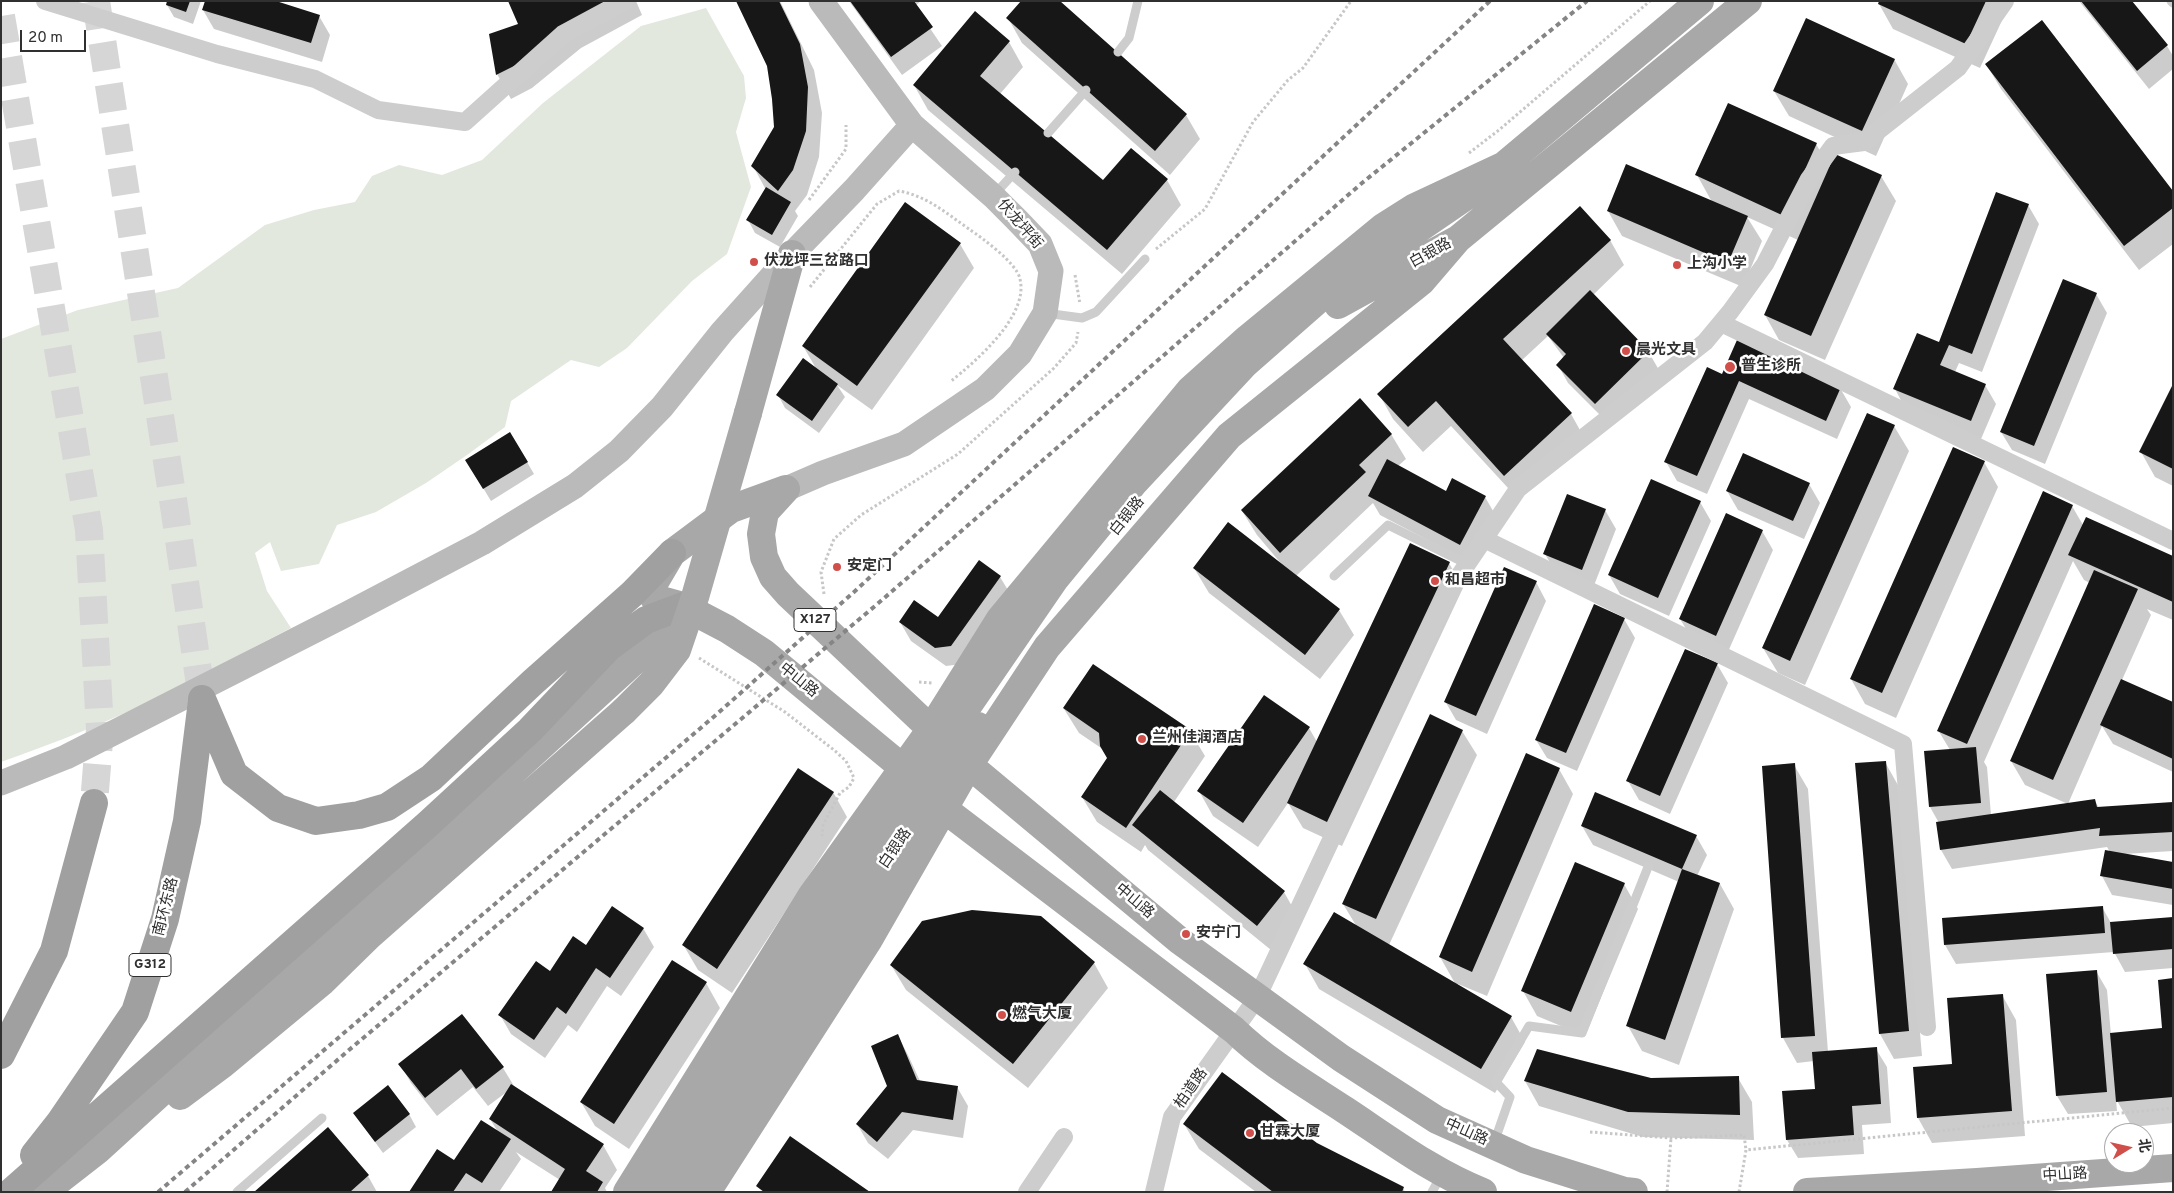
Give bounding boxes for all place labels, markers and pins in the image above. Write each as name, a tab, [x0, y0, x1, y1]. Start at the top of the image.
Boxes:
place label: 伏龙坪三岔路口	[764, 253, 869, 271]
marker: 伏龙坪三岔路口	[748, 256, 760, 268]
place label: 上沟小学	[1687, 256, 1747, 274]
marker: 上沟小学	[1671, 259, 1683, 271]
place label: 晨光文具	[1636, 342, 1696, 360]
marker: 晨光文具	[1620, 345, 1632, 357]
place label: 普生诊所	[1741, 358, 1801, 376]
marker: 普生诊所	[1723, 360, 1737, 374]
place label: 安定门	[847, 558, 892, 576]
marker: 安定门	[831, 561, 843, 573]
place label: 和昌超市	[1445, 572, 1505, 590]
marker: 和昌超市	[1429, 575, 1441, 587]
place label: 兰州佳润酒店	[1152, 730, 1242, 748]
marker: 兰州佳润酒店	[1136, 733, 1148, 745]
place label: 安宁门	[1196, 925, 1241, 943]
marker: 安宁门	[1180, 928, 1192, 940]
place label: 燃气大厦	[1012, 1006, 1072, 1024]
marker: 燃气大厦	[996, 1009, 1008, 1021]
place label: 甘霖大厦	[1260, 1124, 1320, 1142]
marker: 甘霖大厦	[1244, 1127, 1256, 1139]

